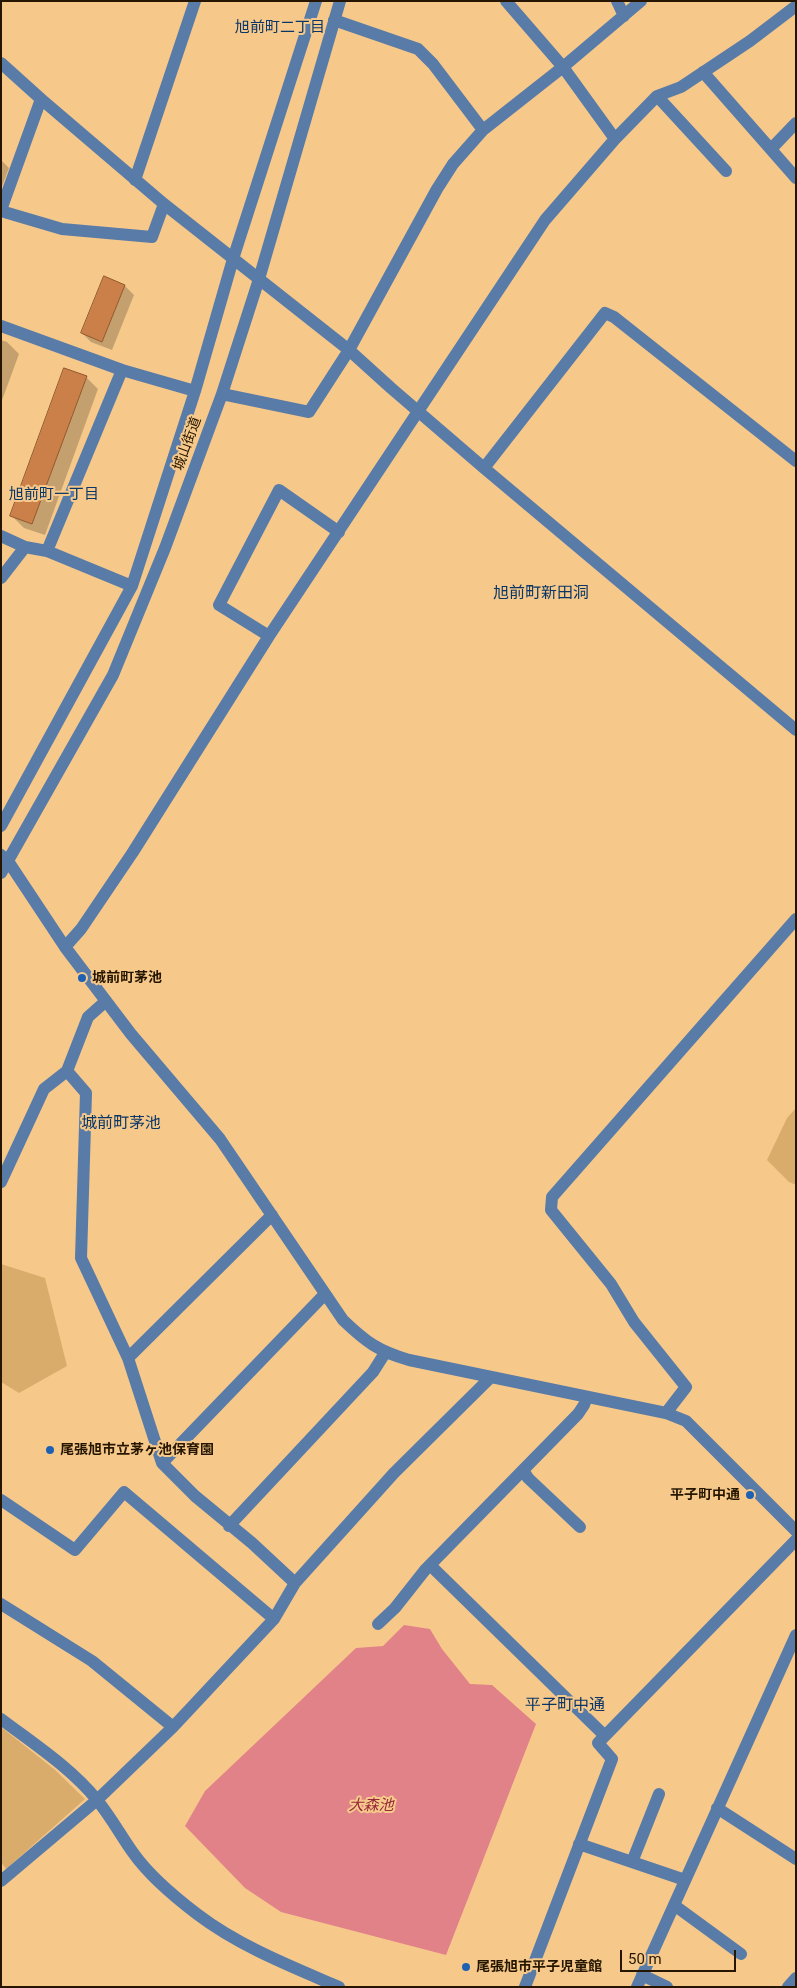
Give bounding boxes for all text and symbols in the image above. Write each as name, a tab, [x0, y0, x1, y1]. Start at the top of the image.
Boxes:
district label: 旭前町二丁目	[235, 19, 325, 37]
street label: 城山街道	[171, 415, 205, 473]
district label: 旭前町一丁目	[9, 486, 99, 504]
district label: 旭前町新田洞	[493, 584, 589, 604]
place label: 城前町茅池	[92, 970, 162, 986]
marker: 城前町茅池	[76, 972, 88, 984]
district label: 城前町茅池	[81, 1114, 161, 1134]
place label: 尾張旭市立茅ヶ池保育園	[60, 1442, 214, 1458]
marker: 尾張旭市立茅ヶ池保育園	[44, 1444, 56, 1456]
place label: 平子町中通	[670, 1487, 740, 1503]
marker: 平子町中通	[744, 1489, 756, 1501]
district label: 平子町中通	[525, 1696, 605, 1716]
water label: 大森池	[349, 1797, 393, 1815]
scale bar	[622, 1940, 738, 1972]
text: 50 m	[628, 1950, 662, 1968]
place label: 尾張旭市平子児童館	[476, 1959, 602, 1975]
marker: 尾張旭市平子児童館	[460, 1961, 472, 1973]

